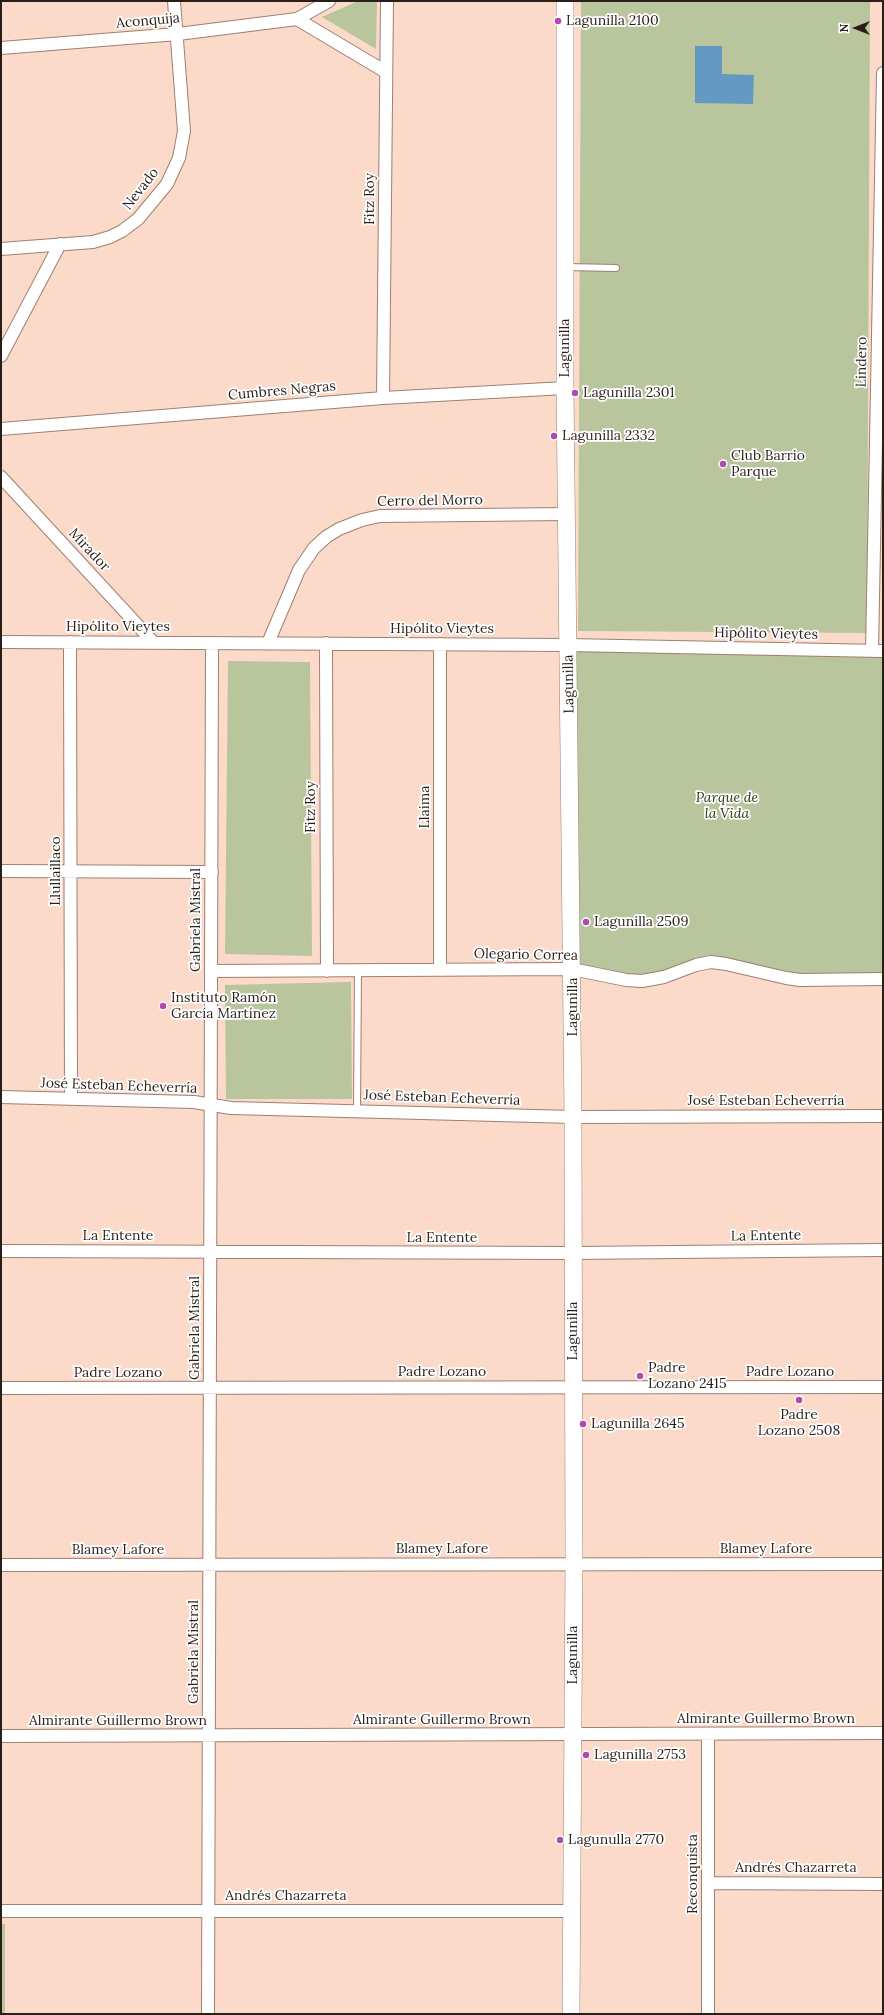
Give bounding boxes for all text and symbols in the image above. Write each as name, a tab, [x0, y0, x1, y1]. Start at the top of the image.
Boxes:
north arrow	[836, 8, 876, 48]
street label: Aconquija	[115, 10, 181, 32]
place label: Lagunilla 2100	[566, 13, 659, 29]
marker: Lagunilla 2100	[553, 16, 563, 26]
text: N	[837, 24, 851, 32]
street label: Nevado	[119, 165, 163, 213]
street label: Fitz Roy	[362, 173, 378, 225]
street label: Lagunilla	[557, 319, 573, 377]
street label: Lindero	[853, 337, 871, 387]
street label: Cumbres Negras	[227, 378, 337, 404]
place label: Lagunilla 2301	[583, 385, 675, 401]
marker: Lagunilla 2301	[570, 388, 580, 398]
place label: Lagunilla 2332	[562, 428, 655, 444]
marker: Lagunilla 2332	[549, 431, 559, 441]
place label: Club Barrio Parque	[731, 448, 805, 480]
marker: Club Barrio Parque	[718, 459, 728, 469]
street label: Cerro del Morro	[377, 492, 483, 510]
street label: Mirador	[65, 525, 113, 575]
street label: Hipólito Vieytes	[66, 619, 170, 635]
street label: Hipólito Vieytes	[390, 621, 494, 637]
street label: Hipólito Vieytes	[714, 625, 818, 643]
street label: Lagunilla	[560, 654, 578, 714]
street label: Fitz Roy	[303, 781, 319, 833]
street label: Llaima	[417, 786, 433, 828]
park label: Parque de la Vida	[696, 790, 758, 822]
street label: Llullaillaco	[48, 836, 64, 906]
street label: Gabriela Mistral	[188, 868, 204, 972]
place label: Lagunilla 2509	[594, 914, 689, 930]
marker: Lagunilla 2509	[581, 917, 591, 927]
street label: Olegario Correa	[474, 946, 578, 964]
street label: Lagunilla	[565, 978, 581, 1036]
place label: Instituto Ramón García Martínez	[171, 990, 276, 1022]
marker: Instituto Ramón García Martínez	[158, 1001, 168, 1011]
street label: José Esteban Echeverría	[40, 1075, 198, 1097]
street label: José Esteban Echeverría	[363, 1087, 521, 1109]
street label: José Esteban Echeverría	[688, 1093, 844, 1109]
street label: La Entente	[730, 1227, 802, 1245]
street label: La Entente	[83, 1228, 153, 1244]
street label: La Entente	[407, 1230, 477, 1246]
street label: Gabriela Mistral	[187, 1276, 203, 1380]
street label: Lagunilla	[565, 1302, 581, 1360]
place label: Padre Lozano 2415	[648, 1360, 727, 1392]
street label: Padre Lozano	[398, 1364, 486, 1380]
street label: Padre Lozano	[746, 1364, 834, 1380]
street label: Padre Lozano	[74, 1365, 162, 1381]
marker: Padre Lozano 2415	[635, 1371, 645, 1381]
marker: Padre Lozano 2508	[794, 1395, 804, 1405]
place label: Padre Lozano 2508	[758, 1407, 840, 1440]
place label: Lagunilla 2645	[591, 1416, 685, 1432]
marker: Lagunilla 2645	[578, 1419, 588, 1429]
street label: Blamey Lafore	[396, 1541, 488, 1557]
street label: Blamey Lafore	[720, 1541, 812, 1557]
street label: Blamey Lafore	[72, 1542, 164, 1558]
street label: Gabriela Mistral	[186, 1600, 202, 1704]
street label: Lagunilla	[565, 1626, 581, 1684]
street label: Almirante Guillermo Brown	[677, 1711, 855, 1727]
street label: Almirante Guillermo Brown	[353, 1712, 531, 1728]
street label: Almirante Guillermo Brown	[29, 1713, 207, 1729]
place label: Lagunilla 2753	[594, 1747, 686, 1763]
marker: Lagunilla 2753	[581, 1750, 591, 1760]
place label: Lagunulla 2770	[568, 1832, 664, 1848]
street label: Reconquista	[685, 1834, 701, 1914]
marker: Lagunulla 2770	[555, 1835, 565, 1845]
street label: Andrés Chazarreta	[735, 1860, 857, 1876]
street label: Andrés Chazarreta	[225, 1888, 347, 1904]

